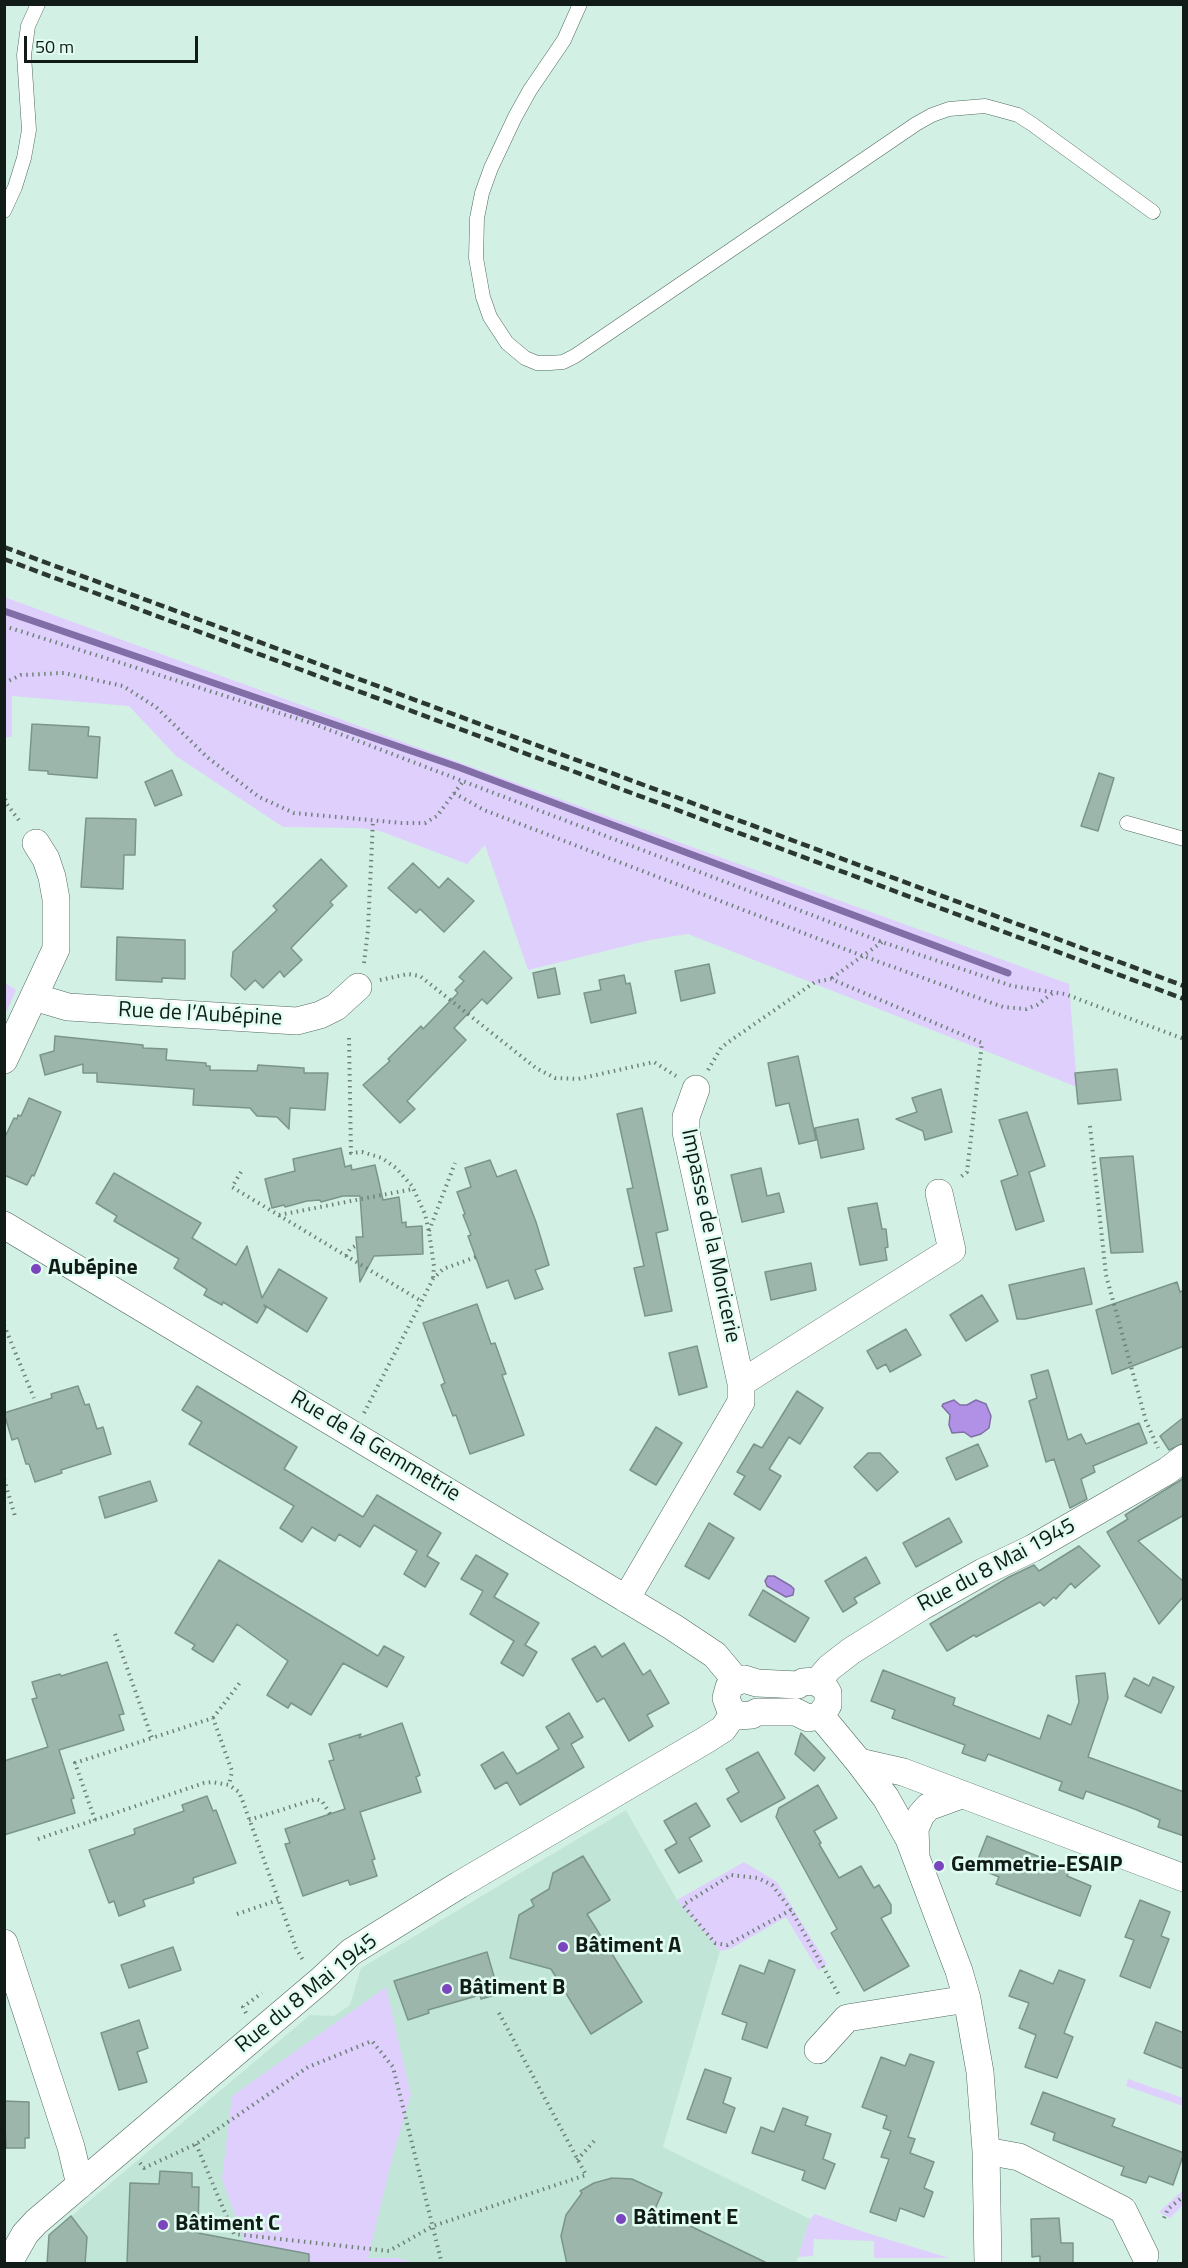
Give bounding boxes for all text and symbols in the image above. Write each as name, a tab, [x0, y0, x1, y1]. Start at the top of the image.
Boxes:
scale bar	[27, 24, 201, 62]
text: 50 m	[35, 33, 74, 60]
street label: Rue de l’Aubépine	[117, 998, 283, 1032]
street label: Impasse de la Moricerie	[674, 1127, 746, 1345]
place label: Aubépine	[48, 1256, 138, 1282]
marker: Aubépine	[29, 1262, 43, 1276]
street label: Rue de la Gemmetrie	[285, 1386, 465, 1508]
street label: Rue du 8 Mai 1945	[914, 1513, 1080, 1619]
place label: Gemmetrie-ESAIP	[951, 1853, 1122, 1879]
marker: Gemmetrie-ESAIP	[932, 1859, 946, 1873]
street label: Rue du 8 Mai 1945	[231, 1929, 383, 2059]
place label: Bâtiment A	[575, 1934, 681, 1960]
marker: Bâtiment A	[556, 1940, 570, 1954]
place label: Bâtiment B	[459, 1976, 565, 2002]
marker: Bâtiment B	[440, 1982, 454, 1996]
place label: Bâtiment E	[633, 2206, 738, 2232]
place label: Bâtiment C	[175, 2212, 280, 2238]
marker: Bâtiment E	[614, 2212, 628, 2226]
marker: Bâtiment C	[156, 2218, 170, 2232]

